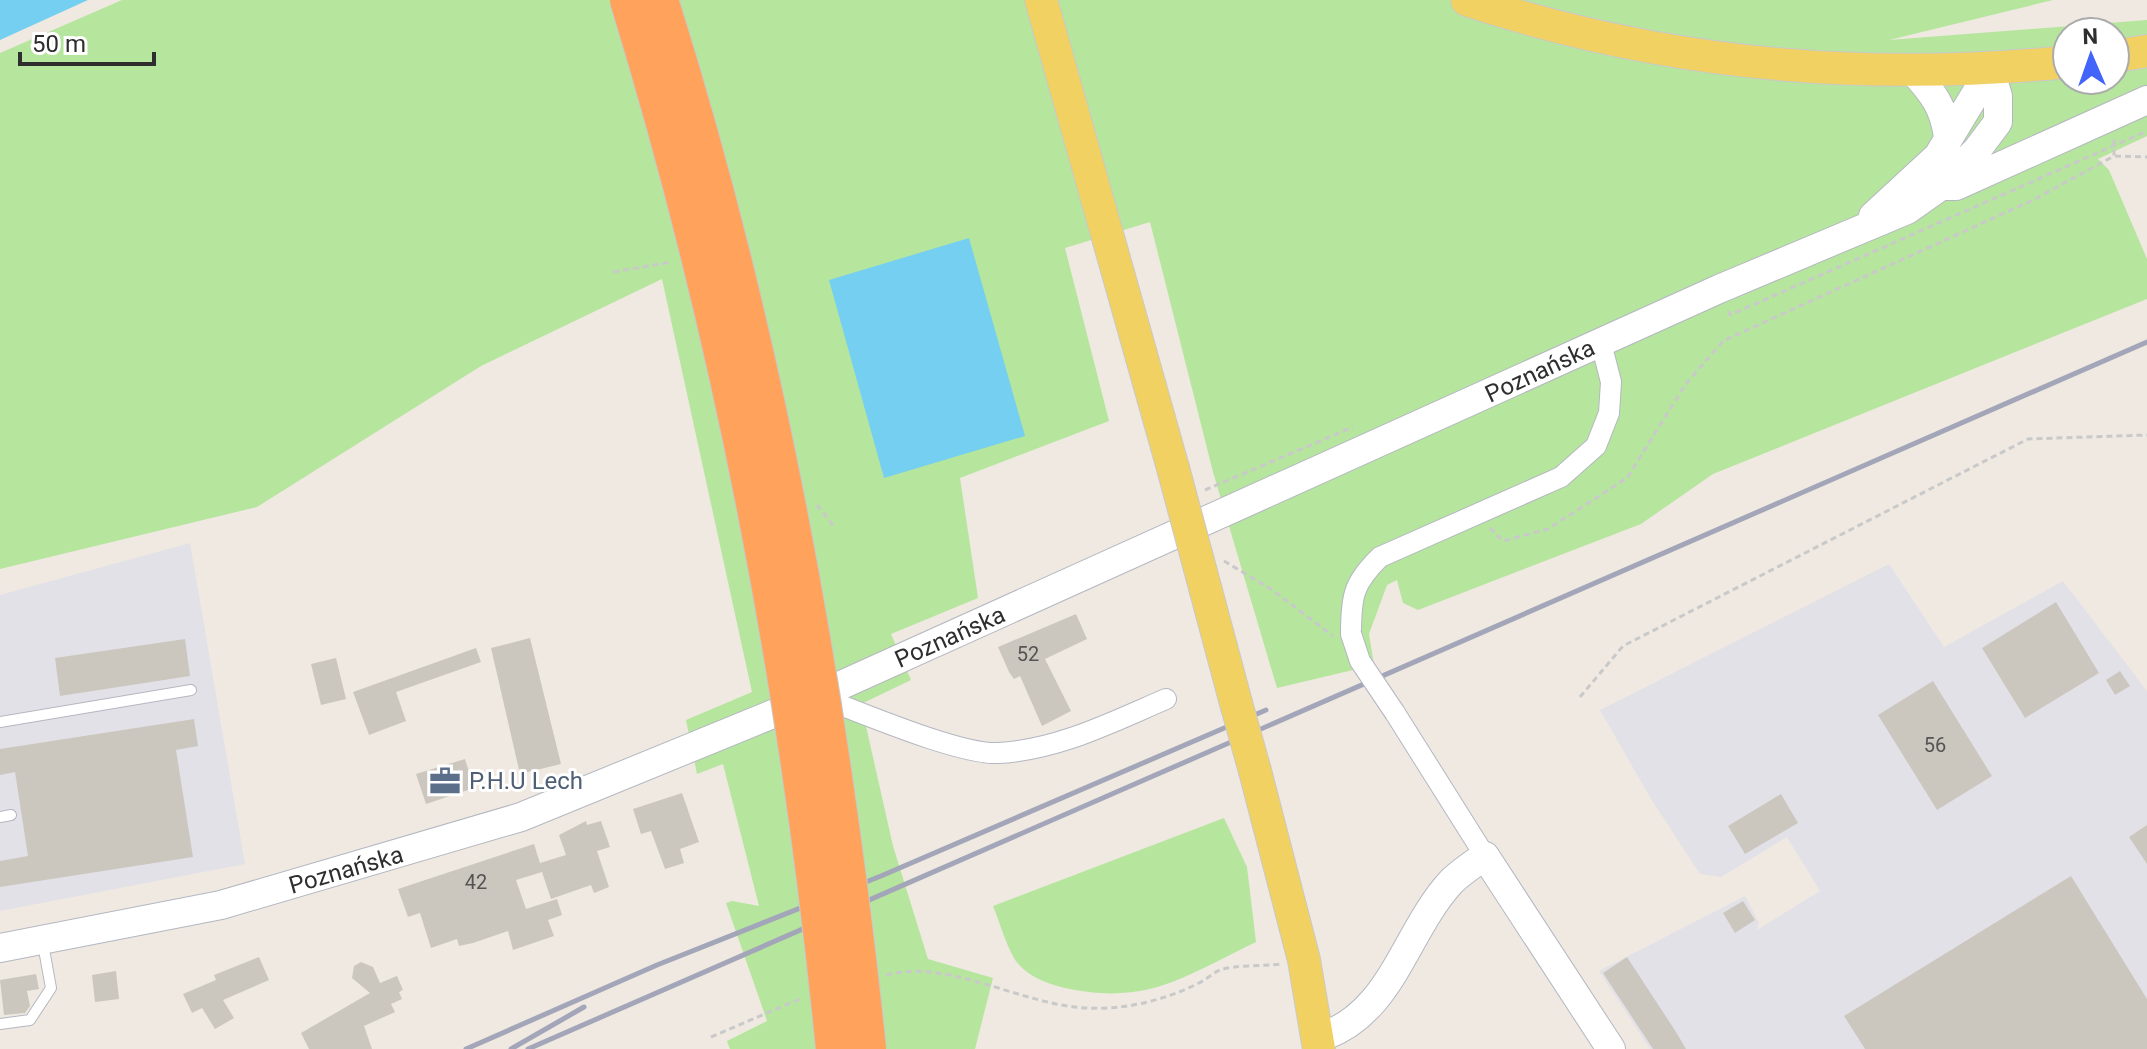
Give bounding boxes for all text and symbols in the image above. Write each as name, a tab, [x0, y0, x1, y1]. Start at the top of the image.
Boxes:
scale bar	[20, 16, 154, 66]
north arrow	[2051, 16, 2131, 96]
text: N	[2082, 24, 2099, 49]
text: 50 m	[32, 30, 86, 58]
street label: Poznańska	[1481, 333, 1599, 409]
street label: Poznańska	[891, 600, 1009, 674]
house number: 52	[1017, 642, 1039, 666]
house number: 56	[1924, 733, 1946, 757]
office icon: P.H.U Lech	[428, 764, 462, 798]
place label: P.H.U Lech	[469, 767, 583, 795]
street label: Poznańska	[286, 840, 406, 900]
house number: 42	[465, 870, 487, 894]

